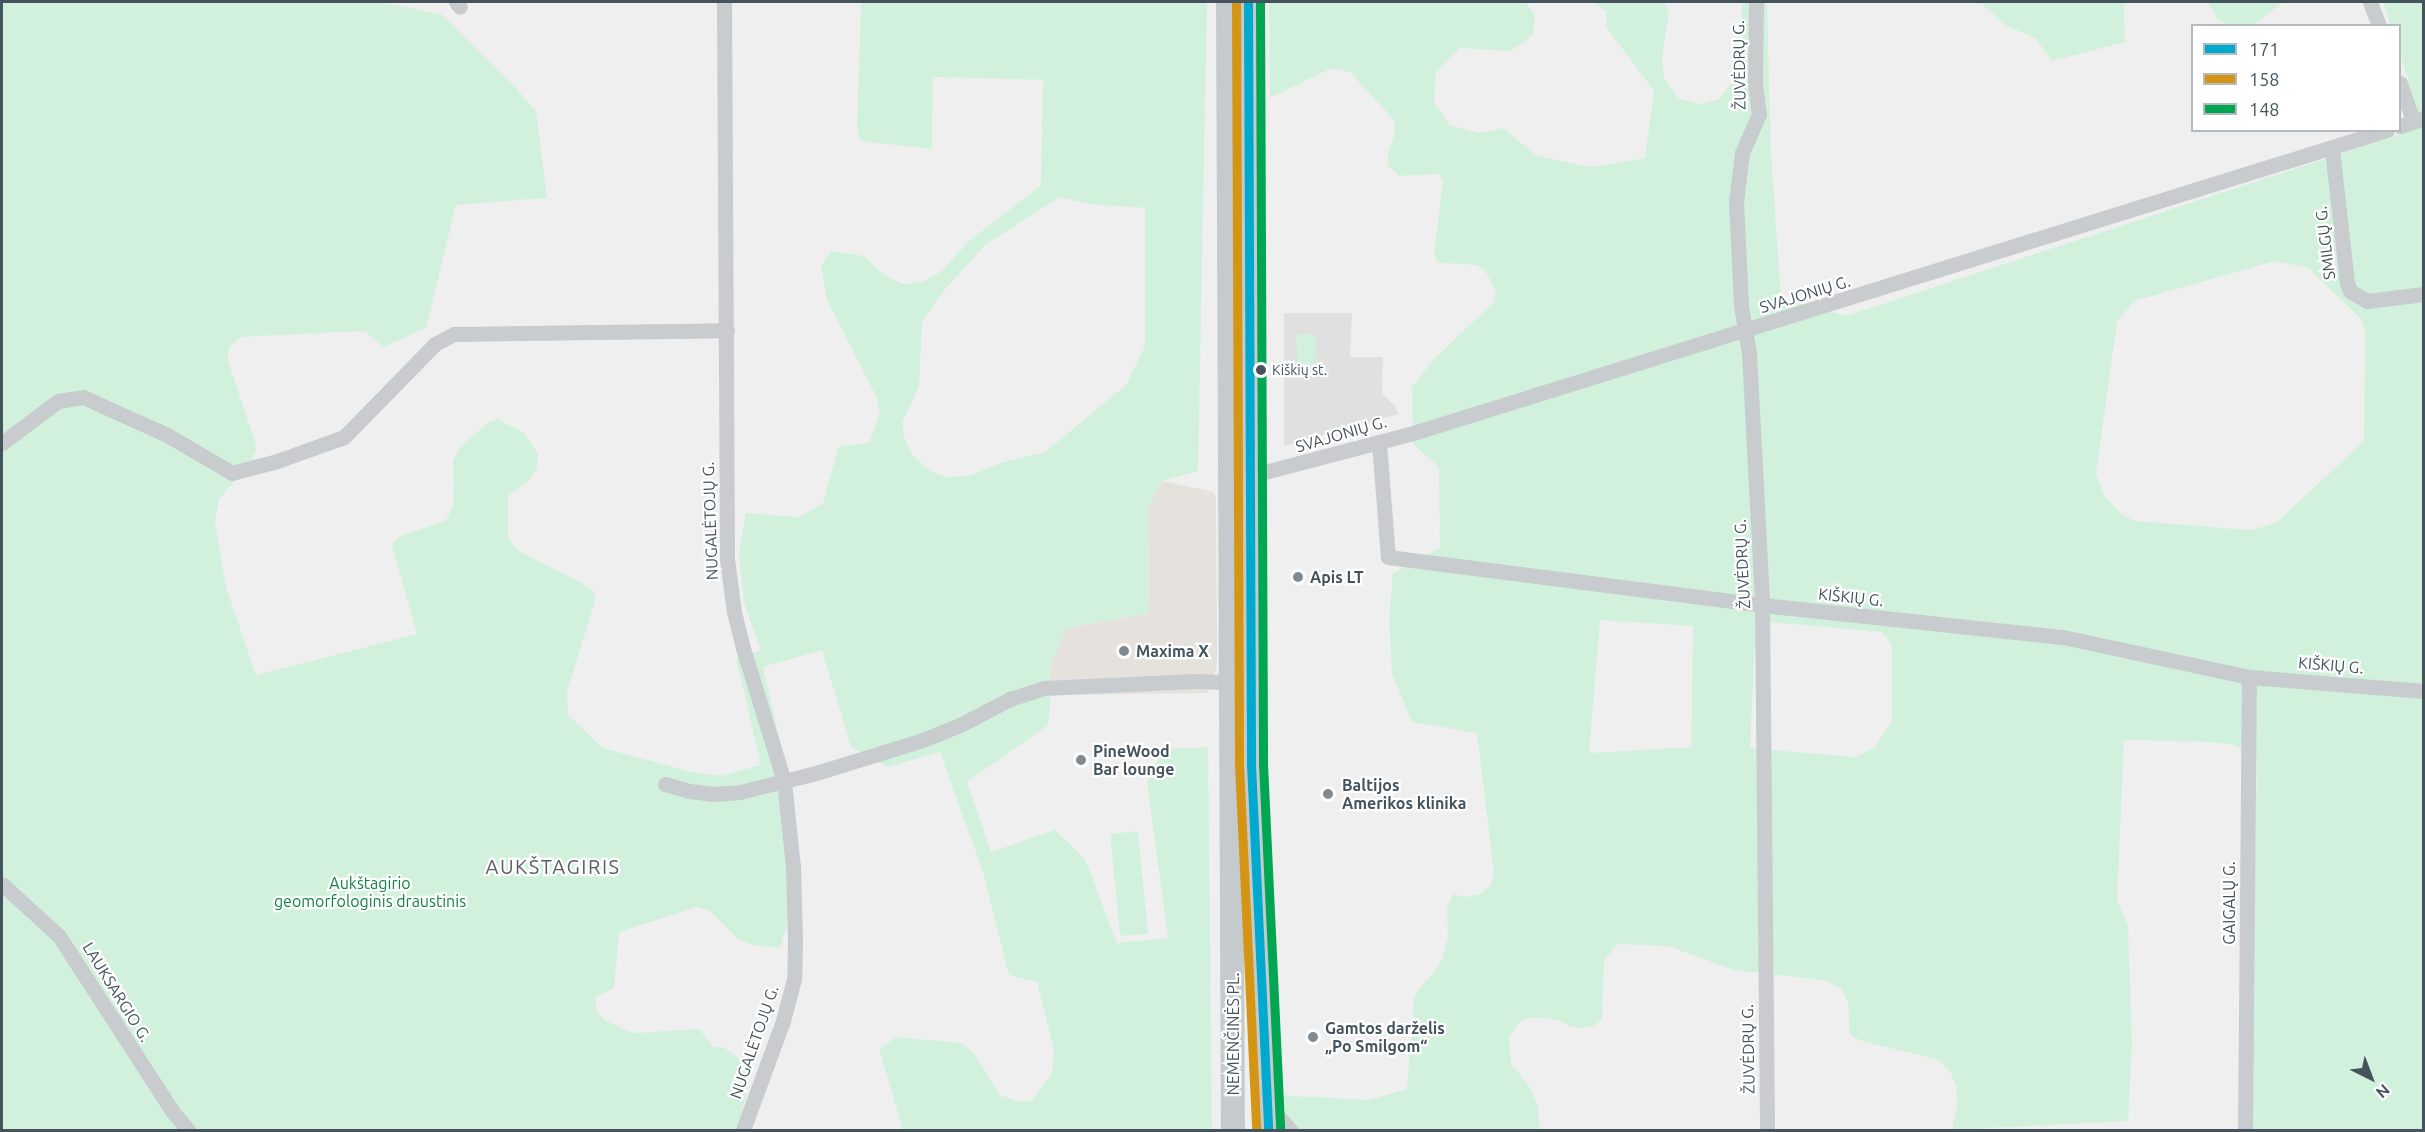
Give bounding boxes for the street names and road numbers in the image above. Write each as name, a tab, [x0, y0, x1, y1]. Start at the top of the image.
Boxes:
street label: ŽUVĖDRŲ G.	[1729, 20, 1749, 110]
street label: SMILGŲ G.	[2311, 205, 2339, 281]
street label: SVAJONIŲ G.	[1757, 271, 1853, 317]
street label: SVAJONIŲ G.	[1293, 412, 1389, 456]
street label: NUGALĖTOJŲ G.	[698, 461, 722, 581]
street label: ŽUVĖDRŲ G.	[1730, 519, 1754, 609]
street label: KIŠKIŲ G.	[1817, 584, 1885, 610]
street label: KIŠKIŲ G.	[2298, 653, 2364, 677]
street label: GAIGALŲ G.	[2219, 861, 2239, 945]
street label: LAUKSARGIO G.	[79, 939, 155, 1045]
street label: NEMENČINĖS PL.	[1223, 972, 1243, 1096]
street label: NUGALĖTOJŲ G.	[726, 983, 782, 1101]
street label: ŽUVĖDRŲ G.	[1738, 1004, 1758, 1094]

